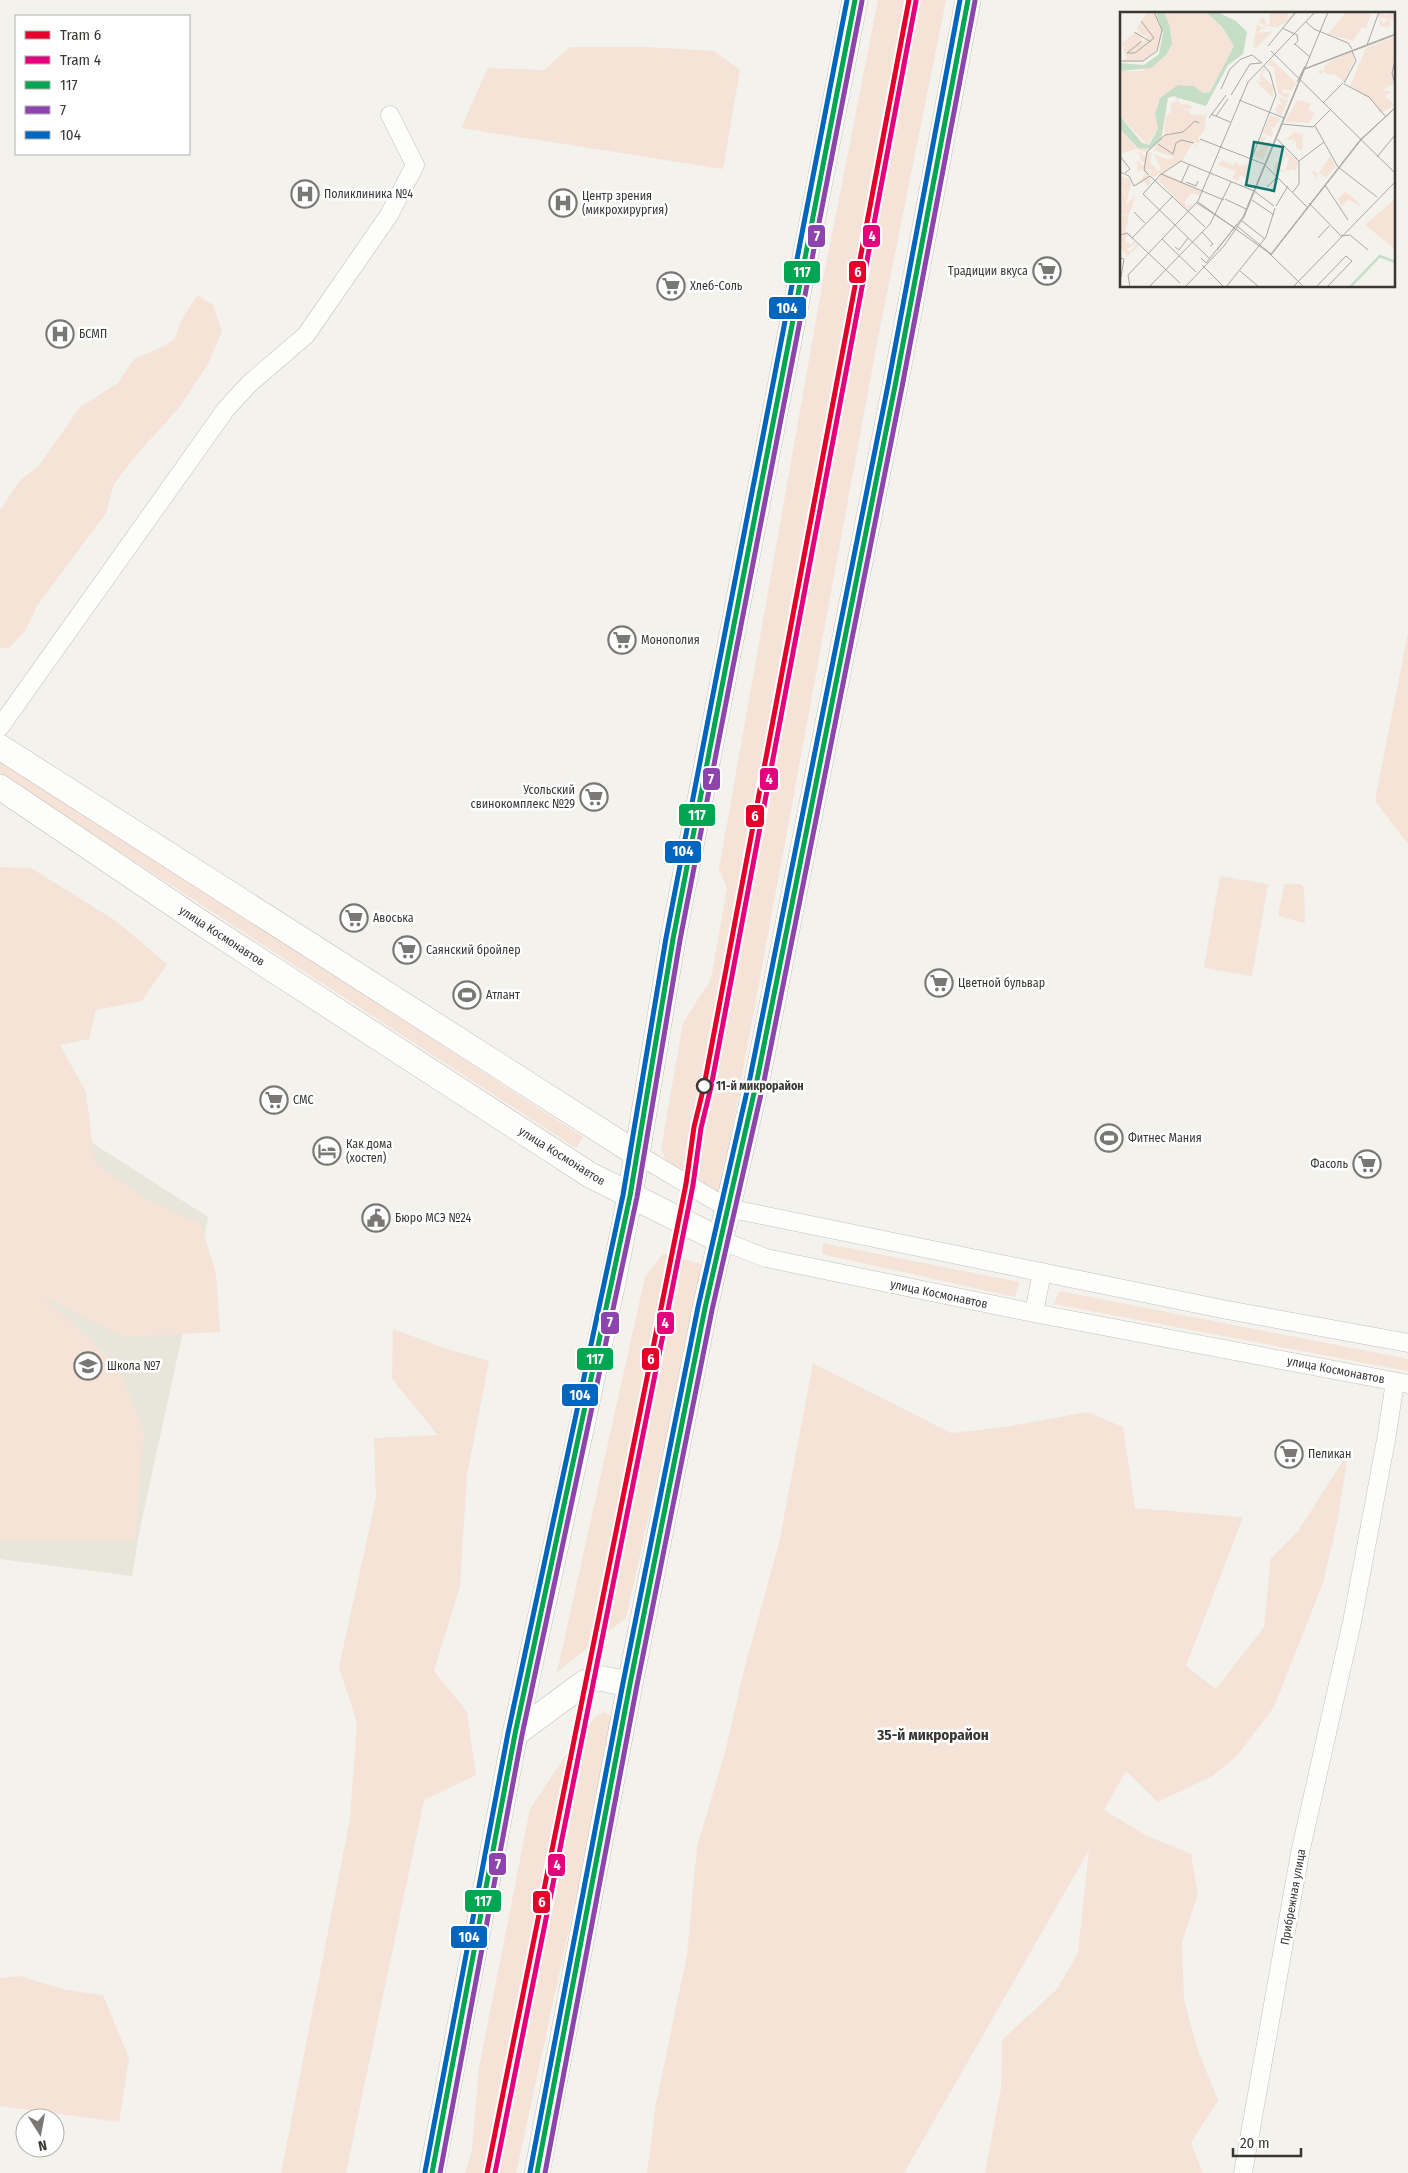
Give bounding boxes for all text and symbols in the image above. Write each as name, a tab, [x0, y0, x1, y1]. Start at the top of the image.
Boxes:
inset map	[1120, 12, 1396, 288]
legend	[15, 15, 190, 155]
text: Tram 6	[60, 26, 101, 44]
text: Tram 4	[60, 51, 101, 69]
text: 117	[60, 76, 78, 94]
text: 7	[60, 101, 66, 119]
text: 104	[60, 126, 81, 144]
hospital icon: Поликлиника №4	[290, 179, 320, 209]
place label: Поликлиника №4	[324, 187, 413, 201]
hospital icon: Центр зрения (микрохирургия)	[548, 188, 578, 218]
place label: Центр зрения (микрохирургия)	[582, 189, 668, 217]
line badge: 7	[807, 224, 826, 248]
line badge: 4	[862, 224, 881, 248]
text: 7	[814, 228, 820, 245]
text: 4	[868, 228, 876, 245]
supermarket icon: Традиции вкуса	[1032, 256, 1062, 286]
line badge: 117	[783, 260, 821, 284]
line badge: 6	[848, 260, 867, 284]
text: 117	[793, 264, 811, 281]
text: 6	[854, 264, 862, 281]
place label: Традиции вкуса	[948, 264, 1028, 278]
supermarket icon: Хлеб-Соль	[656, 271, 686, 301]
place label: Хлеб-Соль	[690, 279, 743, 293]
line badge: 104	[768, 296, 807, 320]
text: 104	[777, 300, 797, 317]
hospital icon: БСМП	[45, 319, 75, 349]
place label: БСМП	[79, 327, 107, 341]
supermarket icon: Монополия	[607, 625, 637, 655]
place label: Монополия	[641, 633, 700, 647]
line badge: 7	[702, 767, 721, 791]
line badge: 4	[759, 767, 779, 791]
text: 7	[708, 771, 714, 788]
text: 4	[765, 771, 773, 788]
supermarket icon: Усольский свинокомплекс №29	[579, 782, 609, 812]
place label: Усольский свинокомплекс №29	[471, 783, 575, 811]
line badge: 117	[678, 803, 716, 827]
line badge: 6	[745, 804, 765, 828]
text: 117	[688, 807, 706, 824]
text: 6	[751, 808, 759, 825]
line badge: 104	[664, 840, 702, 864]
text: 104	[673, 843, 693, 860]
street label: улица Космонавтов	[177, 903, 267, 969]
supermarket icon: Авоська	[339, 903, 369, 933]
place label: Авоська	[373, 911, 414, 925]
supermarket icon: Саянский бройлер	[392, 935, 422, 965]
place label: Саянский бройлер	[426, 943, 521, 957]
supermarket icon: Цветной бульвар	[924, 968, 954, 998]
place label: Цветной бульвар	[958, 976, 1045, 990]
sports icon: Атлант	[452, 980, 482, 1010]
place label: Атлант	[486, 988, 520, 1002]
marker: 11-й микрорайон	[696, 1078, 712, 1094]
place label: 11-й микрорайон	[716, 1079, 804, 1093]
supermarket icon: СМС	[259, 1085, 289, 1115]
place label: СМС	[293, 1093, 314, 1107]
sports icon: Фитнес Мания	[1094, 1123, 1124, 1153]
street label: улица Космонавтов	[516, 1124, 608, 1188]
place label: Фитнес Мания	[1128, 1131, 1202, 1145]
hotel icon: Как дома (хостел)	[312, 1136, 342, 1166]
place label: Как дома (хостел)	[346, 1137, 392, 1165]
supermarket icon: Фасоль	[1352, 1149, 1382, 1179]
place label: Фасоль	[1311, 1157, 1348, 1171]
public building icon: Бюро МСЭ №24	[361, 1203, 391, 1233]
place label: Бюро МСЭ №24	[395, 1211, 472, 1225]
street label: улица Космонавтов	[889, 1277, 989, 1311]
line badge: 7	[600, 1311, 620, 1335]
line badge: 4	[656, 1311, 675, 1335]
text: 7	[607, 1314, 613, 1331]
text: 4	[661, 1315, 669, 1332]
line badge: 117	[576, 1347, 614, 1371]
line badge: 6	[641, 1347, 660, 1371]
school or university icon: Школа №7	[73, 1351, 103, 1381]
text: 117	[586, 1351, 604, 1368]
text: 6	[647, 1351, 655, 1368]
street label: улица Космонавтов	[1286, 1354, 1386, 1386]
place label: Школа №7	[107, 1359, 160, 1373]
line badge: 104	[561, 1383, 599, 1407]
text: 104	[570, 1387, 590, 1404]
supermarket icon: Пеликан	[1274, 1439, 1304, 1469]
place label: Пеликан	[1308, 1447, 1351, 1461]
district label: 35-й микрорайон	[876, 1726, 989, 1744]
street label: Прибрежная улица	[1278, 1848, 1308, 1946]
line badge: 7	[488, 1852, 507, 1876]
line badge: 4	[547, 1853, 566, 1877]
text: 7	[495, 1856, 501, 1873]
text: 4	[553, 1857, 561, 1874]
line badge: 117	[464, 1889, 502, 1913]
line badge: 6	[532, 1890, 551, 1914]
text: 117	[474, 1893, 492, 1910]
text: 6	[538, 1894, 546, 1911]
line badge: 104	[450, 1925, 488, 1949]
text: 104	[459, 1929, 479, 1946]
north arrow	[15, 2108, 65, 2158]
scale bar	[1233, 2126, 1300, 2158]
text: 20 m	[1240, 2134, 1270, 2152]
text: N	[37, 2136, 48, 2154]

